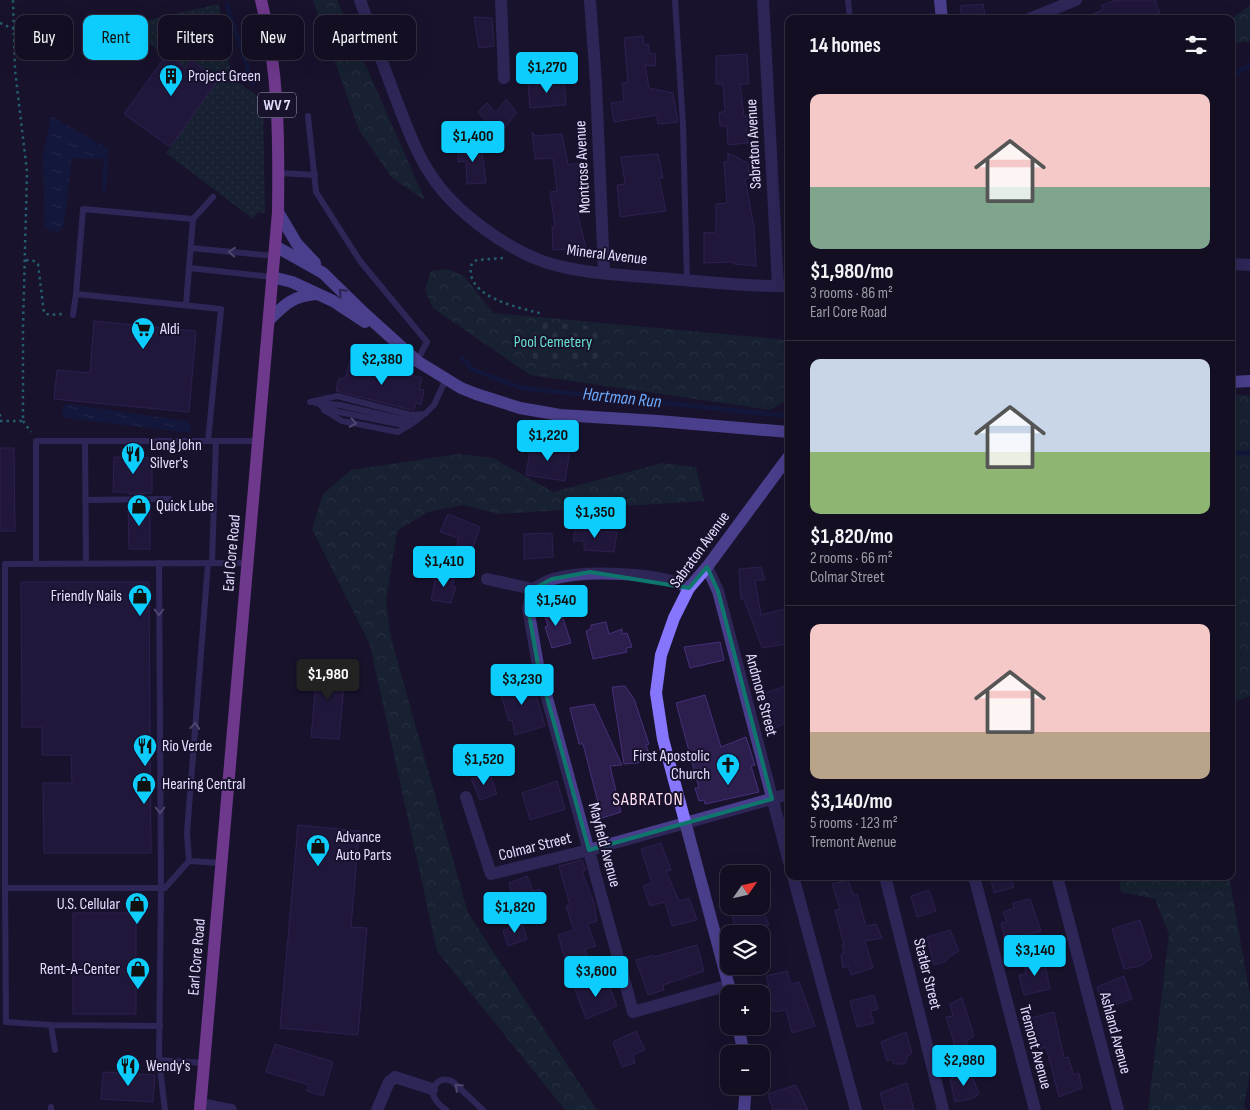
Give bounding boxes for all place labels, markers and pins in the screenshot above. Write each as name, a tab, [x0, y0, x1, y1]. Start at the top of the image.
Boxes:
pin: $1,270	[506, 52, 588, 94]
building icon: Project Green	[158, 63, 184, 97]
place label: Project Green	[188, 67, 261, 86]
pin: $1,400	[432, 120, 514, 163]
supermarket icon: Aldi	[130, 316, 156, 350]
place label: Aldi	[159, 320, 180, 339]
pin: $2,380	[341, 344, 423, 386]
pin: $1,220	[507, 420, 589, 462]
place label: Long John Silver's	[150, 436, 202, 473]
restaurant icon: Long John Silver's	[120, 441, 146, 475]
shop icon: Quick Lube	[126, 493, 152, 527]
pin: $1,350	[554, 496, 636, 539]
place label: Quick Lube	[156, 497, 214, 516]
pin: $1,410	[403, 546, 485, 588]
shop icon: Friendly Nails	[127, 583, 153, 617]
pin: $1,540	[515, 584, 597, 627]
place label: Friendly Nails	[51, 587, 122, 606]
pin: $1,980	[287, 658, 369, 701]
pin: $3,230	[481, 664, 563, 706]
restaurant icon: Rio Verde	[132, 733, 158, 767]
place label: Rio Verde	[162, 737, 212, 756]
pin: $1,520	[443, 744, 525, 786]
place label: First Apostolic Church	[633, 747, 710, 784]
church icon: First Apostolic Church	[715, 752, 741, 786]
shop icon: Hearing Central	[131, 771, 157, 805]
place label: Hearing Central	[162, 775, 245, 794]
place label: Advance Auto Parts	[335, 828, 392, 865]
shop icon: Advance Auto Parts	[305, 833, 331, 867]
shop icon: U.S. Cellular	[124, 891, 150, 925]
pin: $1,820	[474, 892, 556, 934]
place label: U.S. Cellular	[57, 895, 120, 914]
pin: $3,140	[994, 934, 1076, 977]
shop icon: Rent-A-Center	[125, 956, 151, 990]
pin: $3,600	[555, 956, 637, 998]
place label: Rent-A-Center	[40, 960, 120, 979]
pin: $2,980	[923, 1044, 1005, 1087]
restaurant icon: Wendy's	[115, 1053, 141, 1087]
place label: Wendy's	[146, 1057, 191, 1076]

